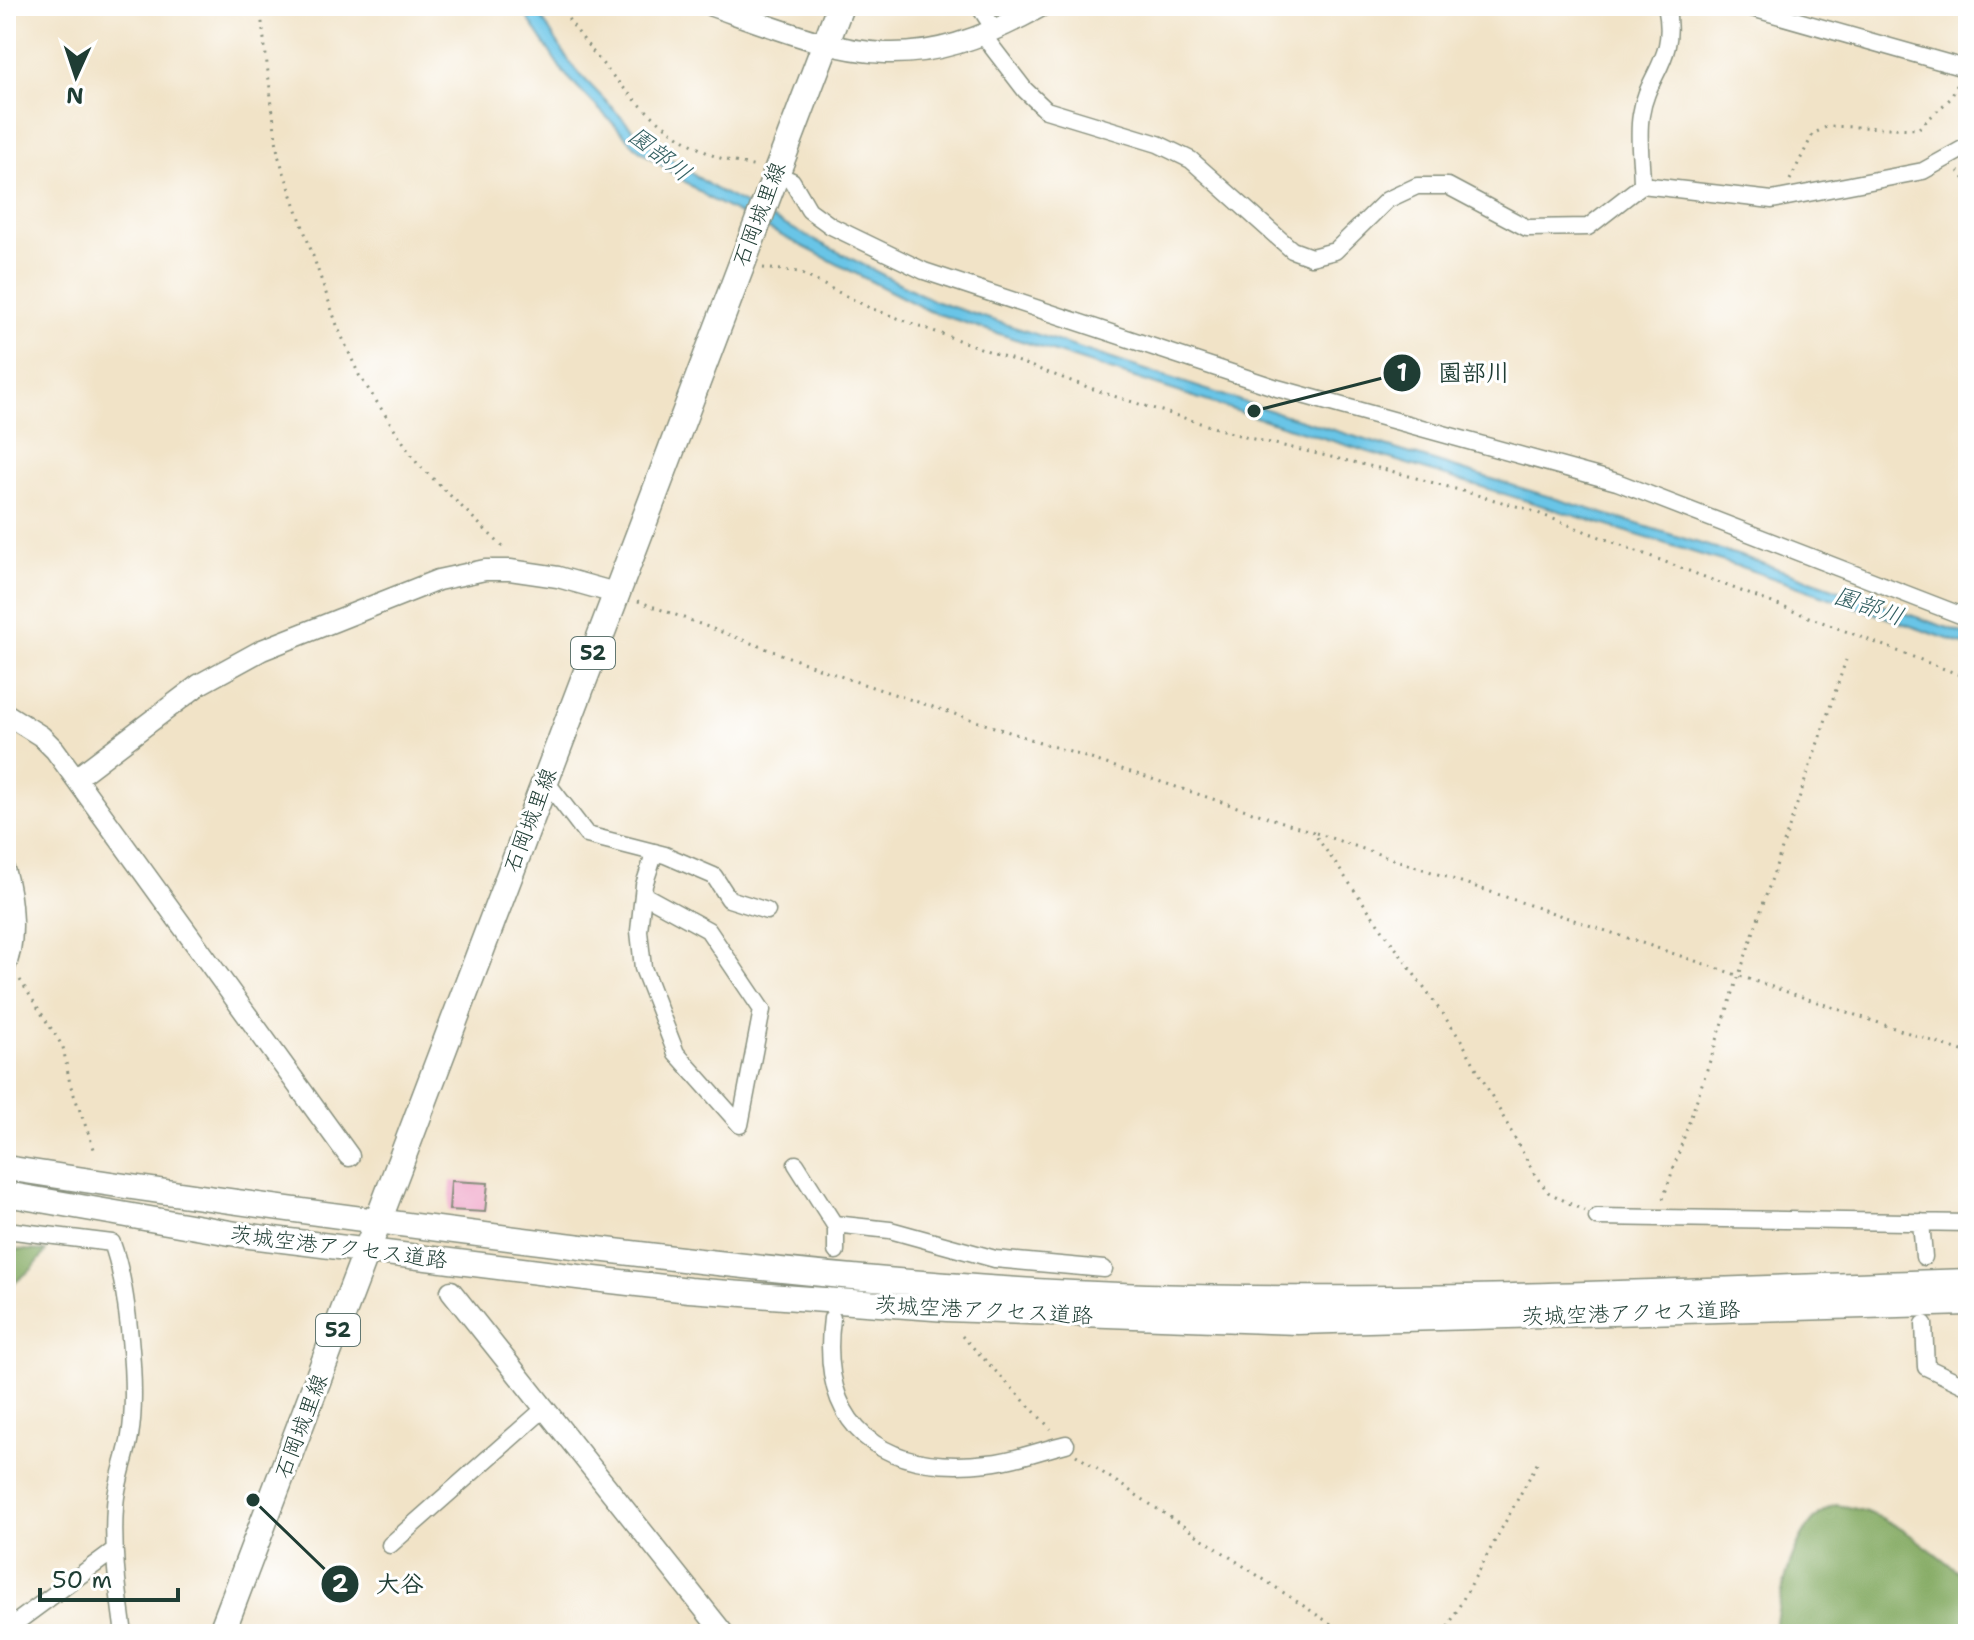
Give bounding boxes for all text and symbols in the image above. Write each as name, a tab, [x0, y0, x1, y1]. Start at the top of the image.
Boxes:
north arrow	[36, 36, 116, 116]
text: N	[66, 81, 84, 110]
water label: 園部川	[622, 119, 698, 189]
street label: 石岡城里線	[726, 157, 792, 271]
callout: 園部川	[1382, 349, 1526, 397]
text: 1	[1397, 357, 1407, 389]
text: 園部川	[1438, 357, 1510, 389]
water label: 園部川	[1830, 579, 1908, 633]
road number: 52	[571, 637, 615, 669]
street label: 石岡城里線	[497, 763, 563, 877]
street label: 茨城空港アクセス道路	[229, 1219, 449, 1275]
street label: 茨城空港アクセス道路	[874, 1290, 1094, 1330]
street label: 茨城空港アクセス道路	[1521, 1295, 1741, 1331]
road number: 52	[316, 1314, 360, 1346]
street label: 石岡城里線	[268, 1369, 334, 1483]
scale bar	[40, 1552, 178, 1602]
callout: 大谷	[320, 1560, 440, 1608]
text: 50 m	[52, 1564, 112, 1596]
text: 2	[332, 1568, 349, 1600]
text: 大谷	[376, 1568, 424, 1600]

